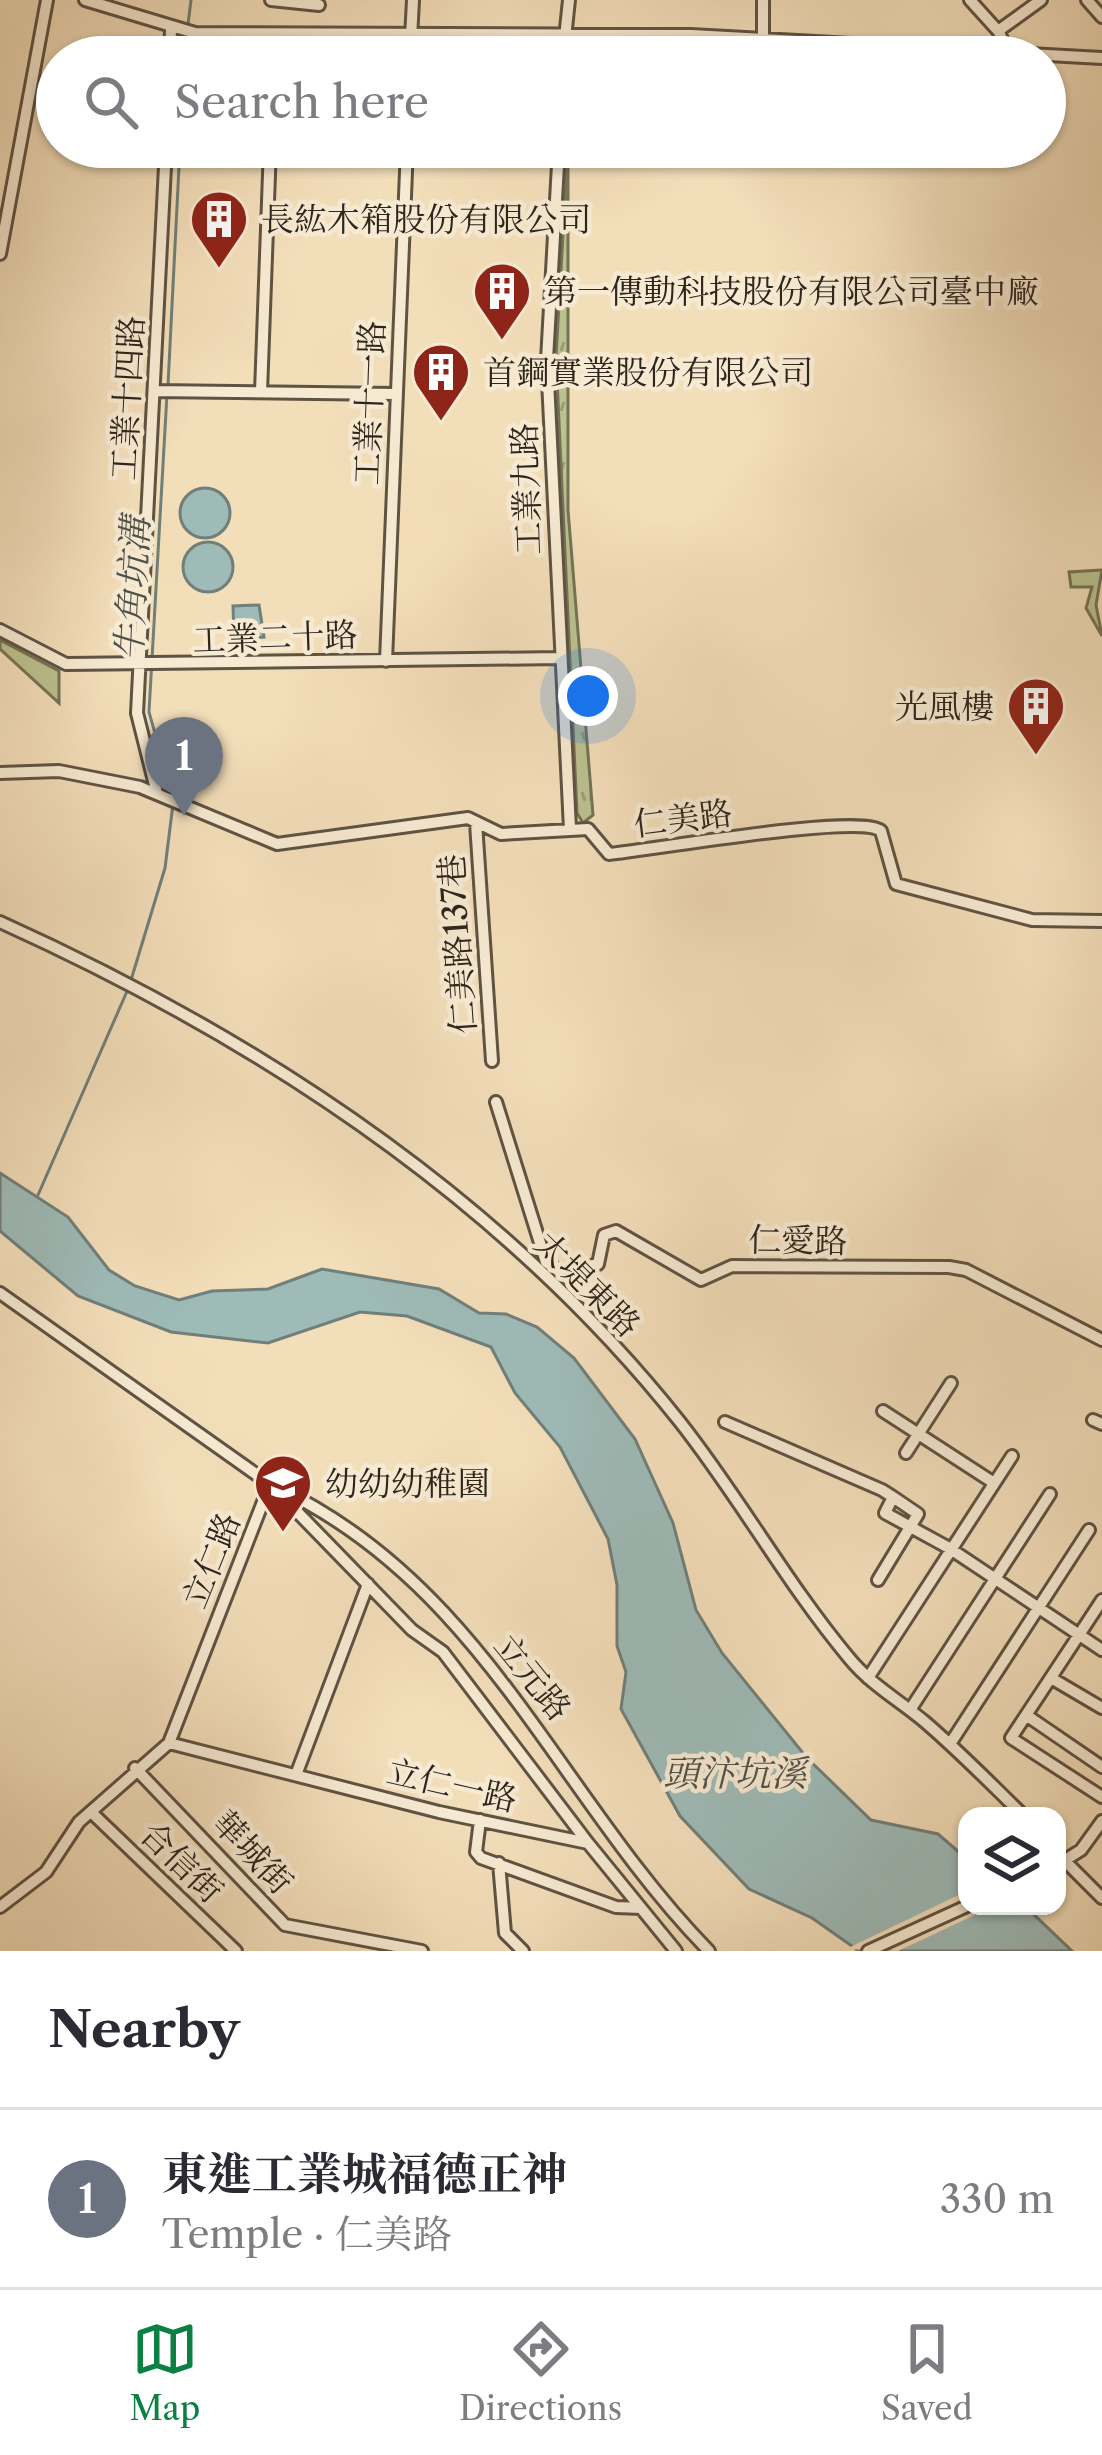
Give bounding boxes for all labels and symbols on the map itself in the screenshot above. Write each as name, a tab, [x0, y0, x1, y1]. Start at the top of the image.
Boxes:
building icon: 長紘木箱股份有限公司	[188, 188, 250, 270]
place label: 長紘木箱股份有限公司	[261, 199, 591, 240]
building icon: 第一傳動科技股份有限公司臺中廠	[471, 260, 533, 342]
place label: 第一傳動科技股份有限公司臺中廠	[544, 271, 1039, 312]
street label: 工業十四路	[103, 315, 152, 481]
street label: 工業十一路	[346, 320, 393, 486]
building icon: 首鋼實業股份有限公司	[410, 341, 472, 423]
place label: 首鋼實業股份有限公司	[483, 352, 813, 393]
street label: 工業九路	[504, 422, 549, 556]
water label: 牛角坑溝	[106, 511, 158, 662]
street label: 工業二十路	[192, 614, 358, 661]
your location	[558, 666, 618, 726]
building icon: 光風樓	[1005, 675, 1067, 757]
place label: 光風樓	[895, 686, 994, 727]
pin: 1	[145, 717, 223, 816]
street label: 仁美路	[631, 792, 735, 845]
street label: 仁美路137巷	[431, 853, 484, 1035]
street label: 仁愛路	[748, 1219, 848, 1262]
street label: 太堤東路	[526, 1223, 649, 1346]
school or university icon: 幼幼幼稚園	[252, 1452, 314, 1534]
place label: 幼幼幼稚園	[325, 1463, 490, 1504]
street label: 立仁路	[174, 1507, 249, 1614]
street label: 立元路	[486, 1626, 580, 1729]
street label: 立仁一路	[383, 1751, 521, 1820]
water label: 頭汴坑溪	[663, 1751, 811, 1795]
street label: 華城街	[204, 1802, 301, 1903]
street label: 合信街	[132, 1813, 232, 1911]

